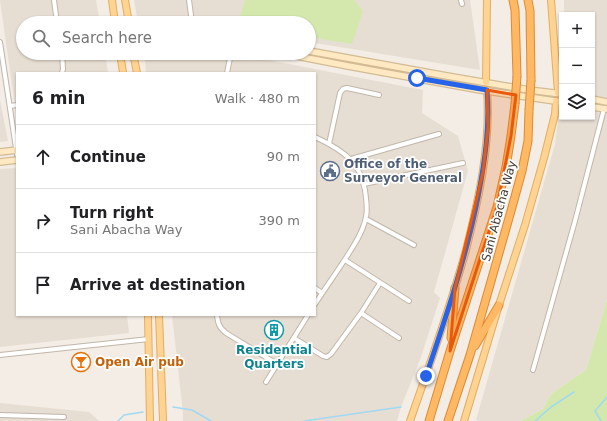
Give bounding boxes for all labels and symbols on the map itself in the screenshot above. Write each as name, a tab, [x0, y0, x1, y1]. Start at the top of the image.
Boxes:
route start	[408, 69, 426, 87]
place label: Office of the Surveyor General	[344, 157, 462, 185]
street label: Sani Abacha Way	[479, 159, 519, 263]
public building icon: Office of the Surveyor General	[319, 160, 341, 182]
building icon: Residential Quarters	[263, 319, 285, 341]
place label: Residential Quarters	[236, 343, 312, 371]
bar icon: Open Air pub	[70, 351, 92, 373]
place label: Open Air pub	[95, 355, 184, 369]
route end	[417, 367, 435, 385]

